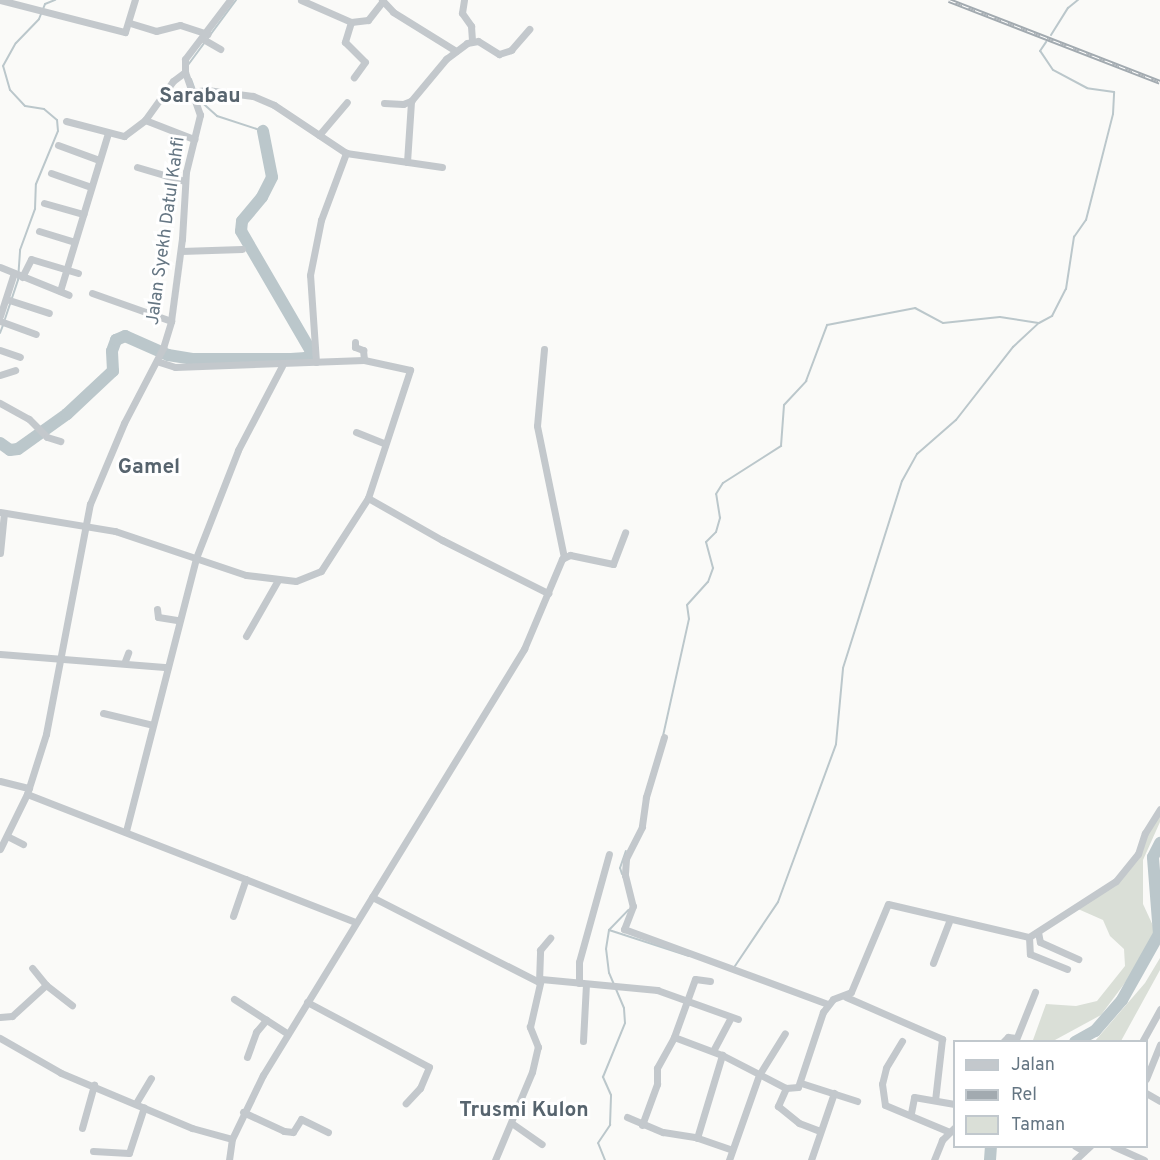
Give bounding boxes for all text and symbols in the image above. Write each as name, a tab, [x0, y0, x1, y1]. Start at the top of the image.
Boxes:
district label: Sarabau	[159, 84, 241, 110]
street label: Jalan Syekh Datul Kahfi	[143, 135, 191, 327]
district label: Gamel	[118, 455, 180, 481]
legend	[953, 1040, 1148, 1148]
text: Jalan	[1011, 1054, 1055, 1077]
text: Rel	[1011, 1084, 1037, 1107]
district label: Trusmi Kulon	[459, 1098, 589, 1124]
text: Taman	[1011, 1114, 1065, 1137]

